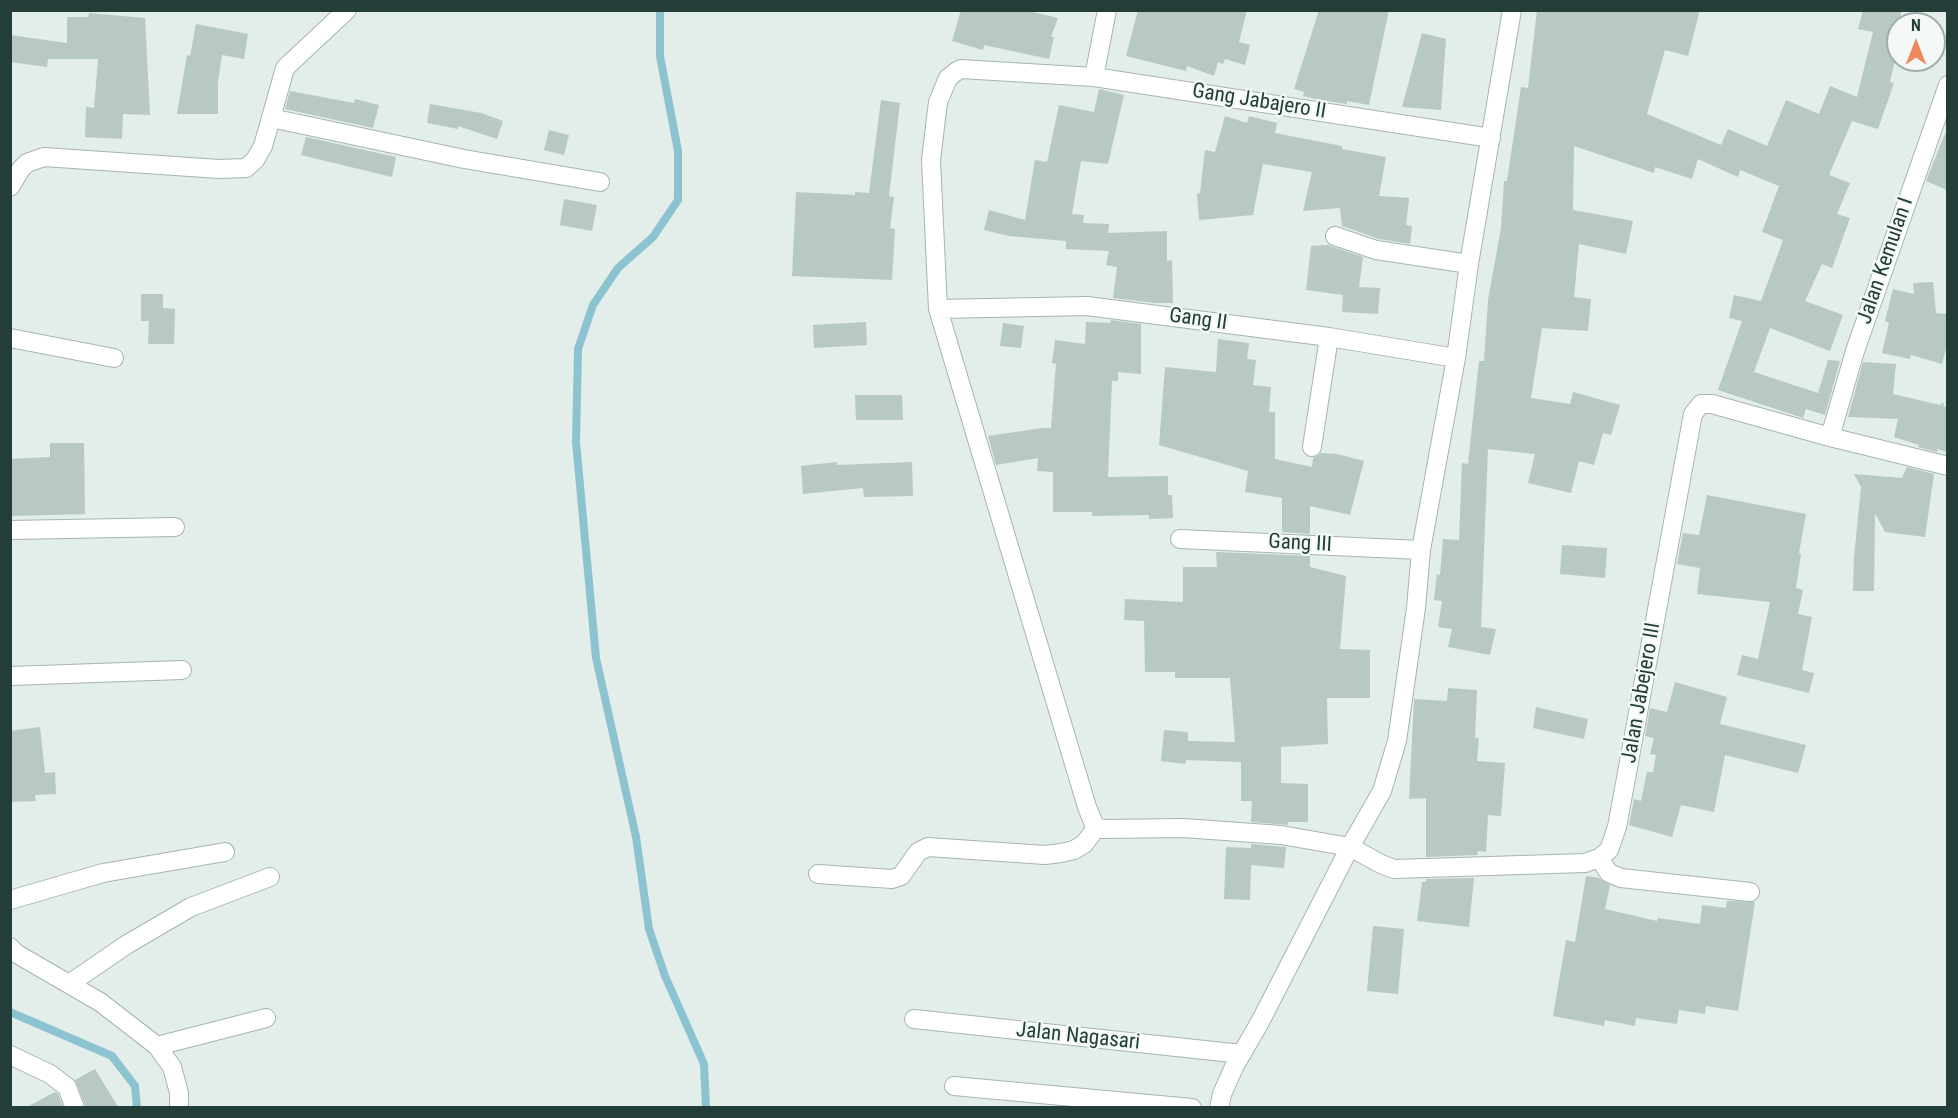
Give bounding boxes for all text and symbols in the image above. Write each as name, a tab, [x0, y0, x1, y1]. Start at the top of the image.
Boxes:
north arrow	[1886, 12, 1946, 72]
text: N	[1911, 16, 1921, 35]
street label: Gang Jabajero II	[1190, 79, 1328, 125]
street label: Jalan Kemulan I	[1853, 194, 1919, 328]
street label: Gang II	[1167, 303, 1229, 337]
street label: Gang III	[1268, 530, 1332, 558]
street label: Jalan Jabejero III	[1617, 621, 1667, 765]
street label: Jalan Nagasari	[1015, 1018, 1141, 1056]

